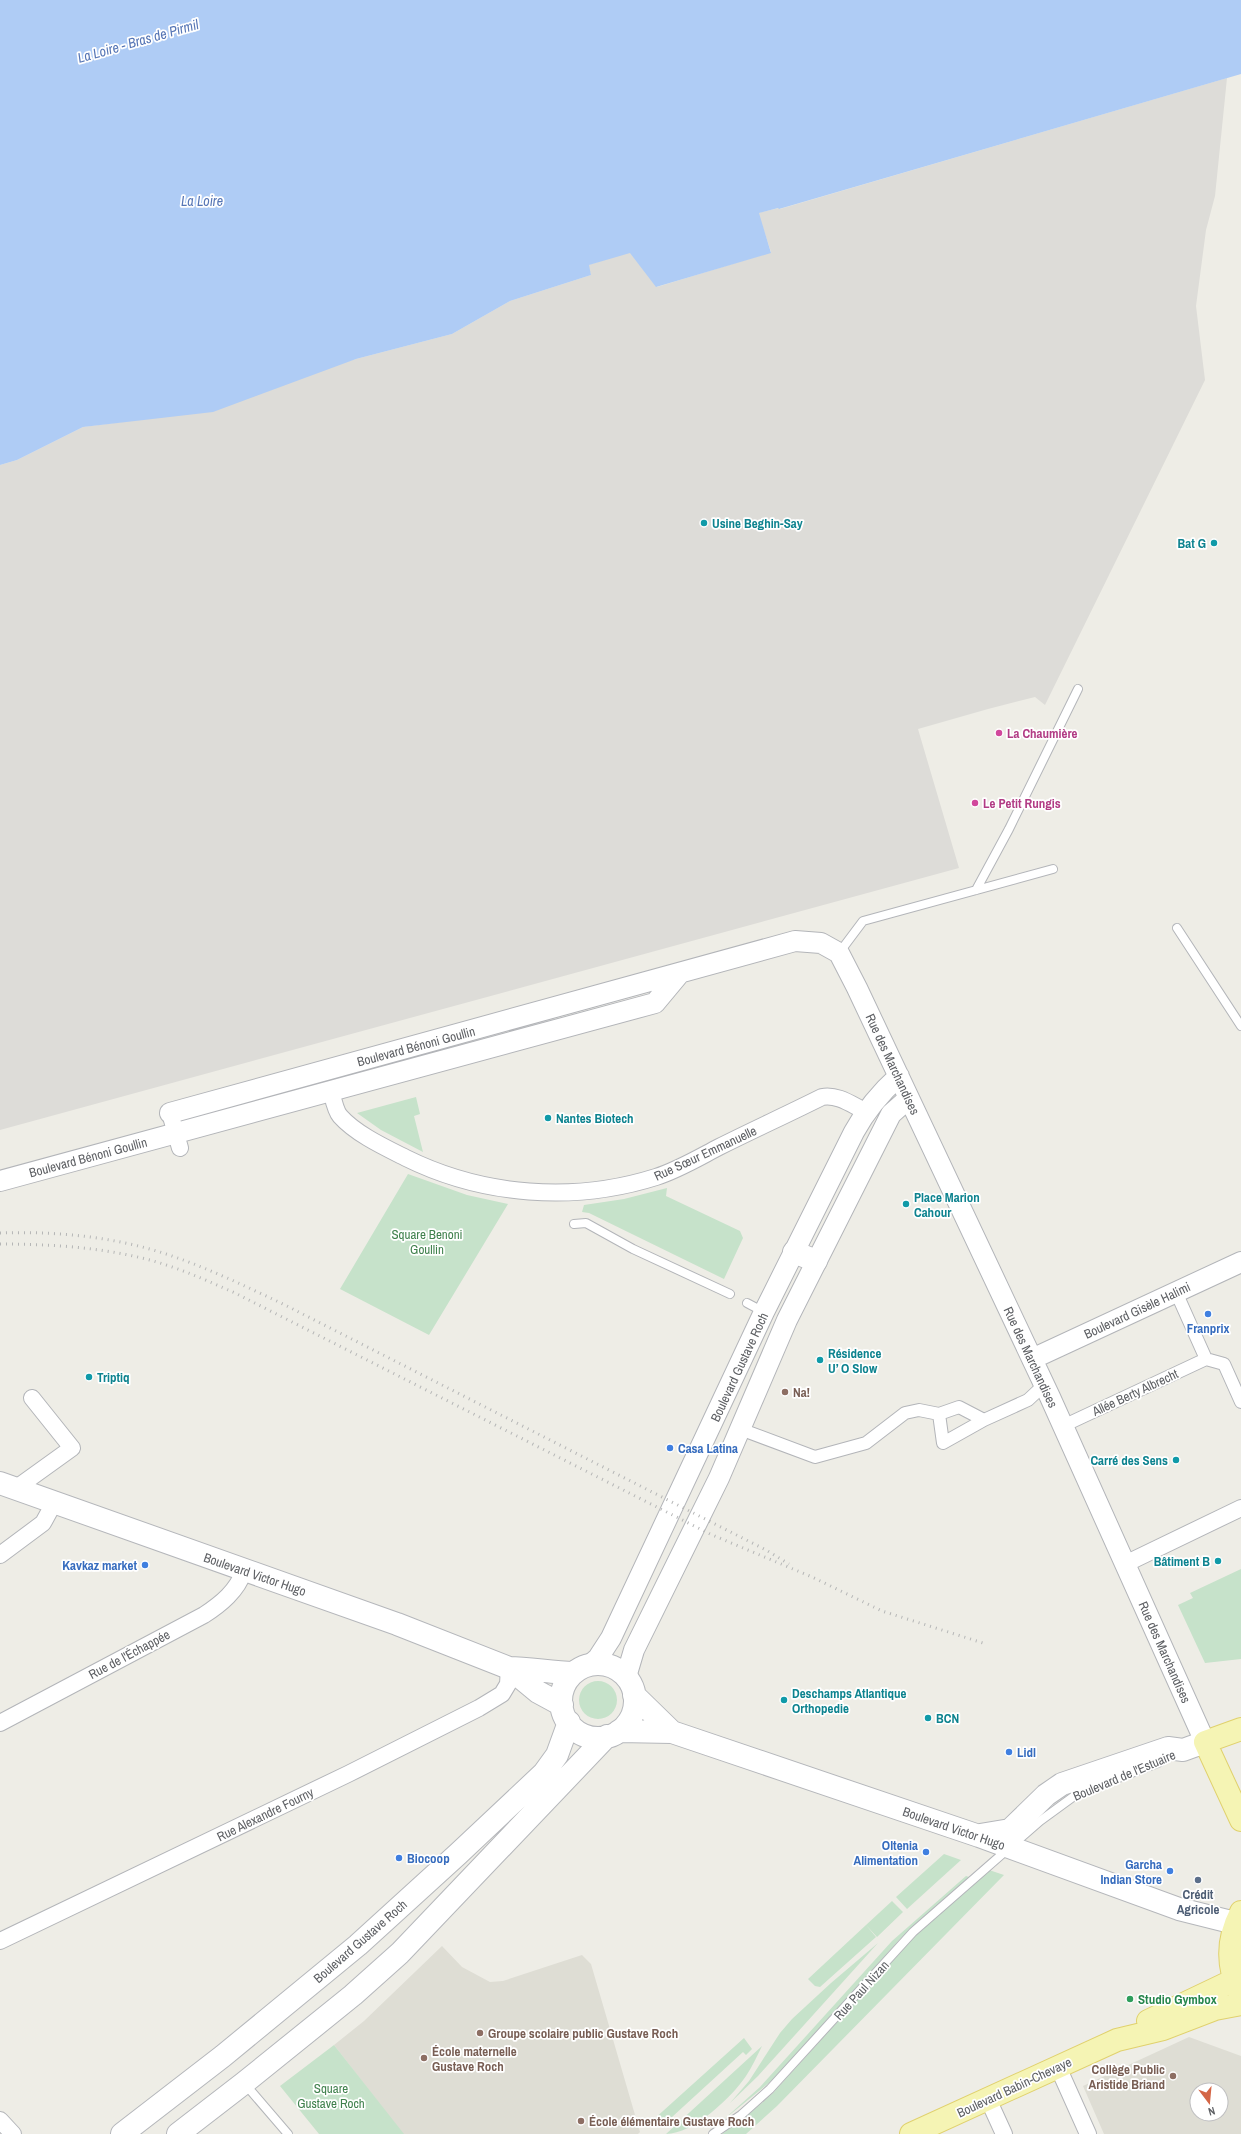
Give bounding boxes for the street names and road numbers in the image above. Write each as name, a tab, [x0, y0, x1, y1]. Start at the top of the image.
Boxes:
street label: Rue des Marchandises	[862, 1011, 923, 1117]
street label: Boulevard Bénoni Goullin	[355, 1023, 477, 1070]
street label: Rue Sœur Emmanuelle	[651, 1122, 759, 1185]
street label: Boulevard Bénoni Goullin	[27, 1134, 149, 1181]
street label: Boulevard Gisèle Halimi	[1081, 1278, 1193, 1343]
street label: Rue des Marchandises	[1000, 1304, 1061, 1410]
street label: Boulevard Gustave Roch	[707, 1310, 772, 1425]
street label: Allée Berty Albrecht	[1089, 1365, 1181, 1420]
street label: Boulevard Victor Hugo	[201, 1549, 308, 1600]
street label: Rue des Marchandises	[1134, 1599, 1195, 1706]
street label: Rue de l'Échappée	[86, 1626, 173, 1683]
street label: Boulevard de l'Estuaire	[1070, 1746, 1178, 1805]
street label: Rue Alexandre Fourny	[214, 1783, 317, 1845]
street label: Boulevard Victor Hugo	[900, 1803, 1007, 1854]
street label: Boulevard Gustave Roch	[310, 1896, 411, 1987]
street label: Rue Paul Nizan	[830, 1957, 893, 2024]
street label: Boulevard Babin-Chevaye	[954, 2053, 1074, 2121]

